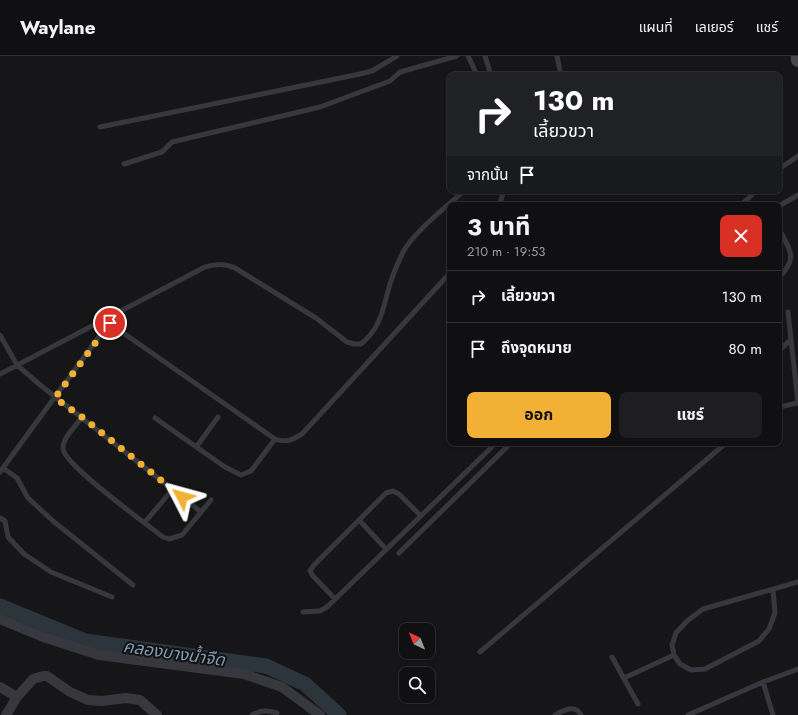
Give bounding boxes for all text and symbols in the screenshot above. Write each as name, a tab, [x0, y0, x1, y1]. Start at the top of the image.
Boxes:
text: Waylane	[20, 14, 96, 41]
text: แผนที่	[639, 17, 673, 37]
text: เลเยอร์	[695, 17, 734, 37]
text: แชร์	[756, 17, 778, 37]
text: 130 m	[533, 80, 615, 121]
icon: right	[467, 88, 519, 140]
text: เลี้ยวขวา	[533, 118, 594, 144]
text: จากนั้น	[467, 164, 508, 186]
icon: arrive	[516, 164, 538, 186]
text: 3 นาที	[467, 209, 531, 244]
button: close	[720, 215, 762, 257]
text: 210 m · 19:53	[467, 242, 545, 261]
text: เลี้ยวขวา	[501, 285, 555, 307]
icon: right	[467, 286, 489, 308]
text: 130 m	[722, 286, 762, 308]
pin	[93, 306, 127, 340]
icon: arrive	[99, 312, 121, 334]
text: ถึงจุดหมาย	[501, 337, 572, 359]
icon: arrive	[467, 338, 489, 360]
text: 80 m	[729, 338, 762, 360]
button: ออก	[467, 392, 611, 438]
button: แชร์	[619, 392, 762, 438]
position arrow	[161, 476, 203, 518]
north arrow	[399, 623, 435, 659]
map controls	[399, 623, 435, 703]
water label: คลองบางน้ำจืด	[122, 634, 227, 672]
button: search	[399, 667, 435, 703]

